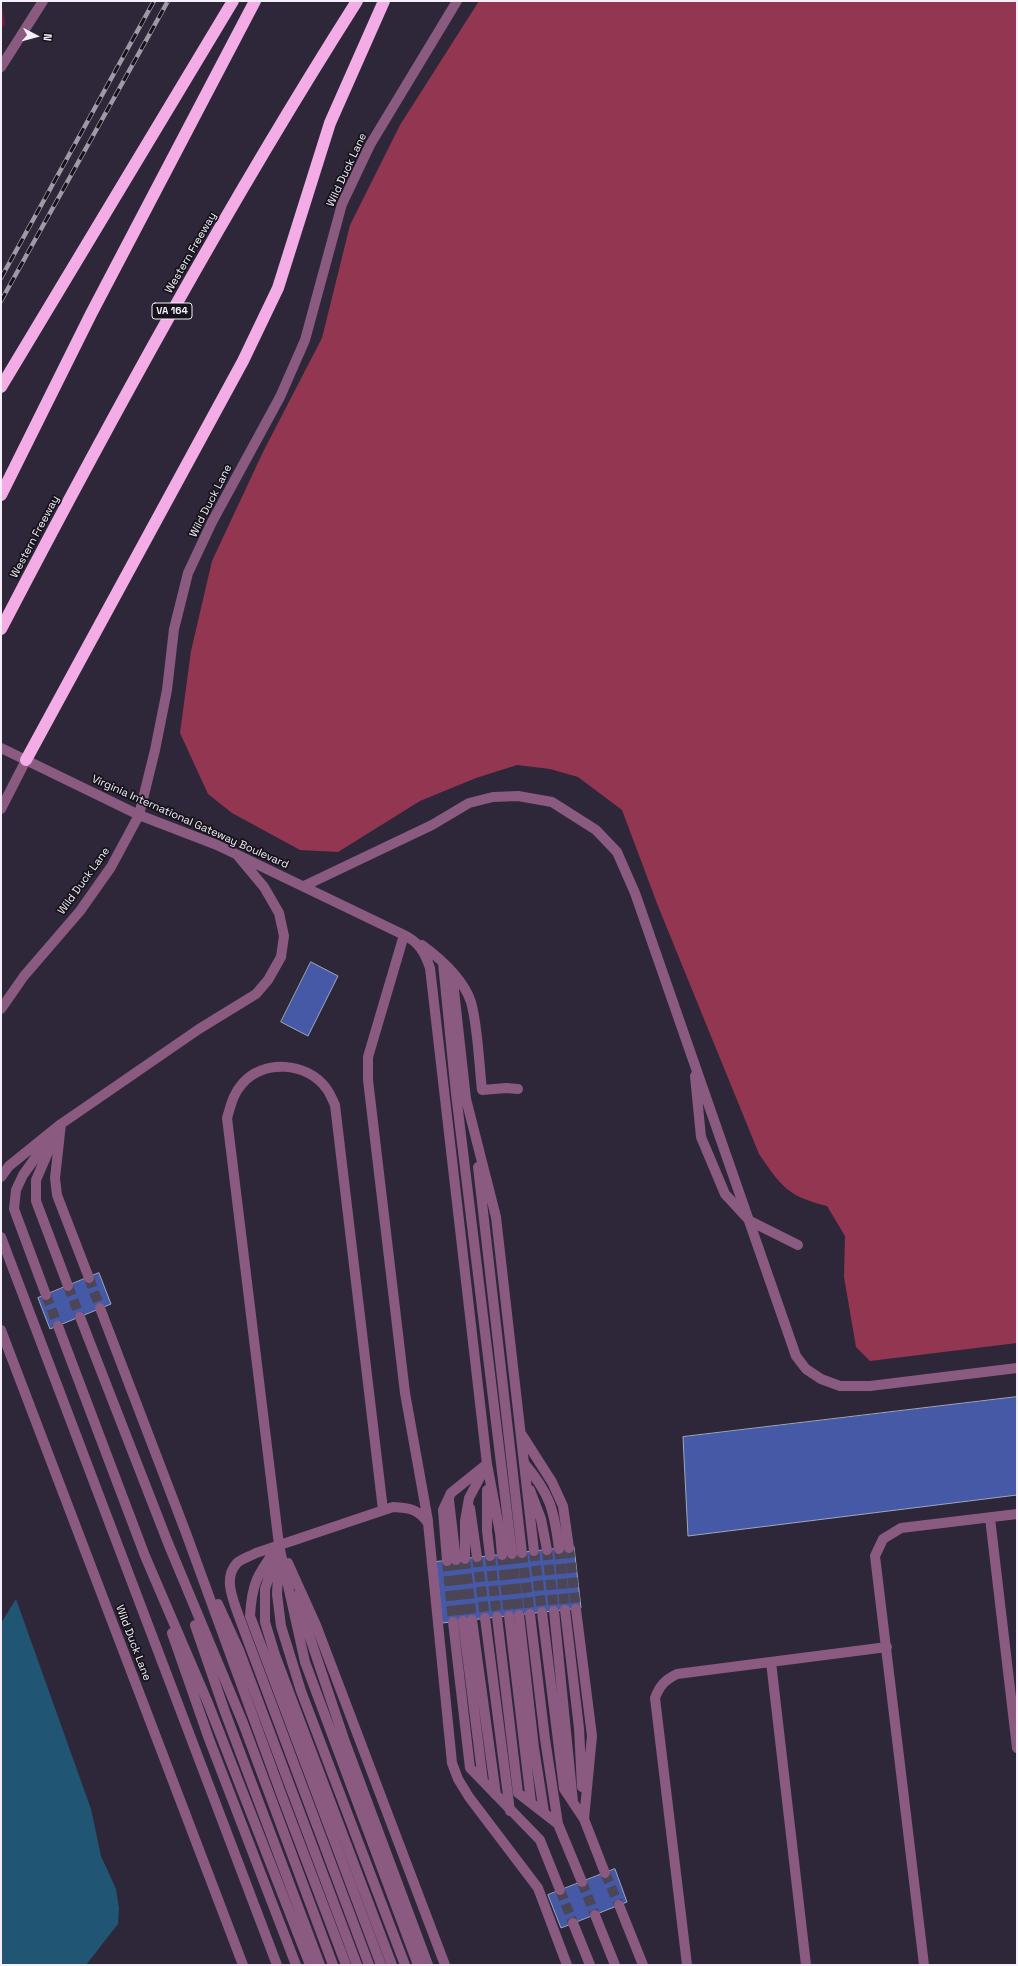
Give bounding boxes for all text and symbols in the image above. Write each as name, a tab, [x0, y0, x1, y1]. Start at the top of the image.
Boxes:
north arrow	[16, 16, 56, 56]
text: N	[41, 33, 55, 42]
street label: Wild Duck Lane	[324, 131, 370, 209]
street label: Western Freeway	[162, 210, 220, 296]
road number: VA 164	[152, 303, 192, 319]
street label: Wild Duck Lane	[187, 462, 235, 540]
street label: Western Freeway	[8, 494, 62, 580]
street label: Virginia International Gateway Boulevard	[89, 772, 291, 872]
street label: Wild Duck Lane	[55, 845, 113, 917]
street label: Wild Duck Lane	[113, 1603, 153, 1683]

